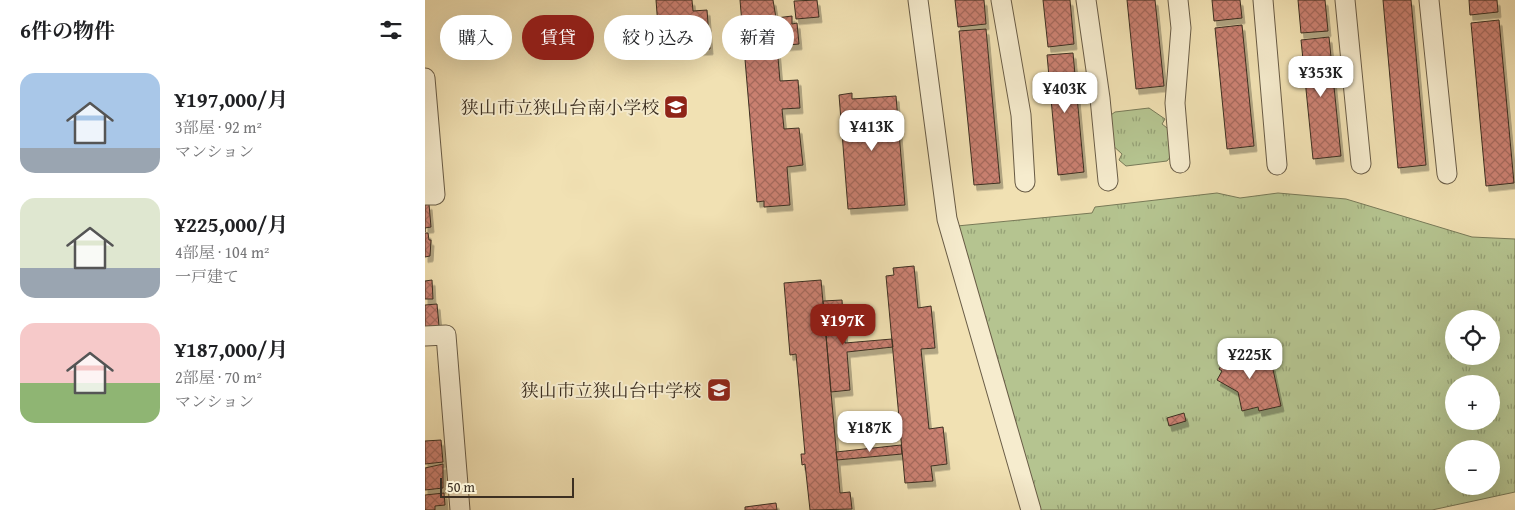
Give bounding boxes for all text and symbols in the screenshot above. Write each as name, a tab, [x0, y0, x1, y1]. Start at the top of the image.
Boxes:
text: 6件の物件	[20, 15, 115, 46]
chip: 購入	[440, 15, 512, 60]
chip: 賃貸	[522, 15, 594, 60]
chip: 絞り込み	[604, 15, 712, 60]
chip: 新着	[722, 15, 794, 60]
icon: filters	[377, 16, 405, 44]
pin: ¥353K	[1286, 56, 1356, 98]
text: ¥353K	[1299, 60, 1343, 84]
pin: ¥403K	[1030, 72, 1100, 114]
text: ¥403K	[1043, 76, 1087, 100]
text: ¥197,000/月	[175, 84, 288, 115]
icon: home	[60, 93, 120, 153]
place label: 狭山市立狭山台南小学校	[461, 94, 659, 121]
school or university icon: 狭山市立狭山台南小学校	[663, 94, 689, 120]
pin: ¥413K	[837, 110, 907, 152]
text: ¥413K	[850, 114, 894, 138]
text: 3部屋 · 92 m²	[175, 115, 262, 139]
text: マンション	[175, 139, 254, 163]
text: ¥225,000/月	[175, 209, 288, 240]
icon: home	[60, 218, 120, 278]
text: 4部屋 · 104 m²	[175, 240, 270, 264]
text: 一戸建て	[175, 264, 239, 288]
pin: ¥197K	[808, 304, 878, 346]
text: ¥197K	[821, 308, 865, 332]
map controls	[1445, 310, 1500, 495]
button: locate	[1445, 310, 1500, 365]
text: ¥187,000/月	[175, 334, 288, 365]
pin: ¥225K	[1215, 338, 1285, 380]
text: ¥225K	[1228, 342, 1272, 366]
icon: home	[60, 343, 120, 403]
text: 2部屋 · 70 m²	[175, 365, 262, 389]
button: +	[1445, 375, 1500, 430]
place label: 狭山市立狭山台中学校	[521, 377, 701, 404]
school or university icon: 狭山市立狭山台中学校	[706, 377, 732, 403]
text: マンション	[175, 389, 254, 413]
pin: ¥187K	[835, 410, 905, 453]
text: ¥187K	[848, 415, 892, 439]
button: −	[1445, 440, 1500, 495]
scale bar	[440, 475, 574, 498]
text: 50 m	[447, 477, 475, 497]

